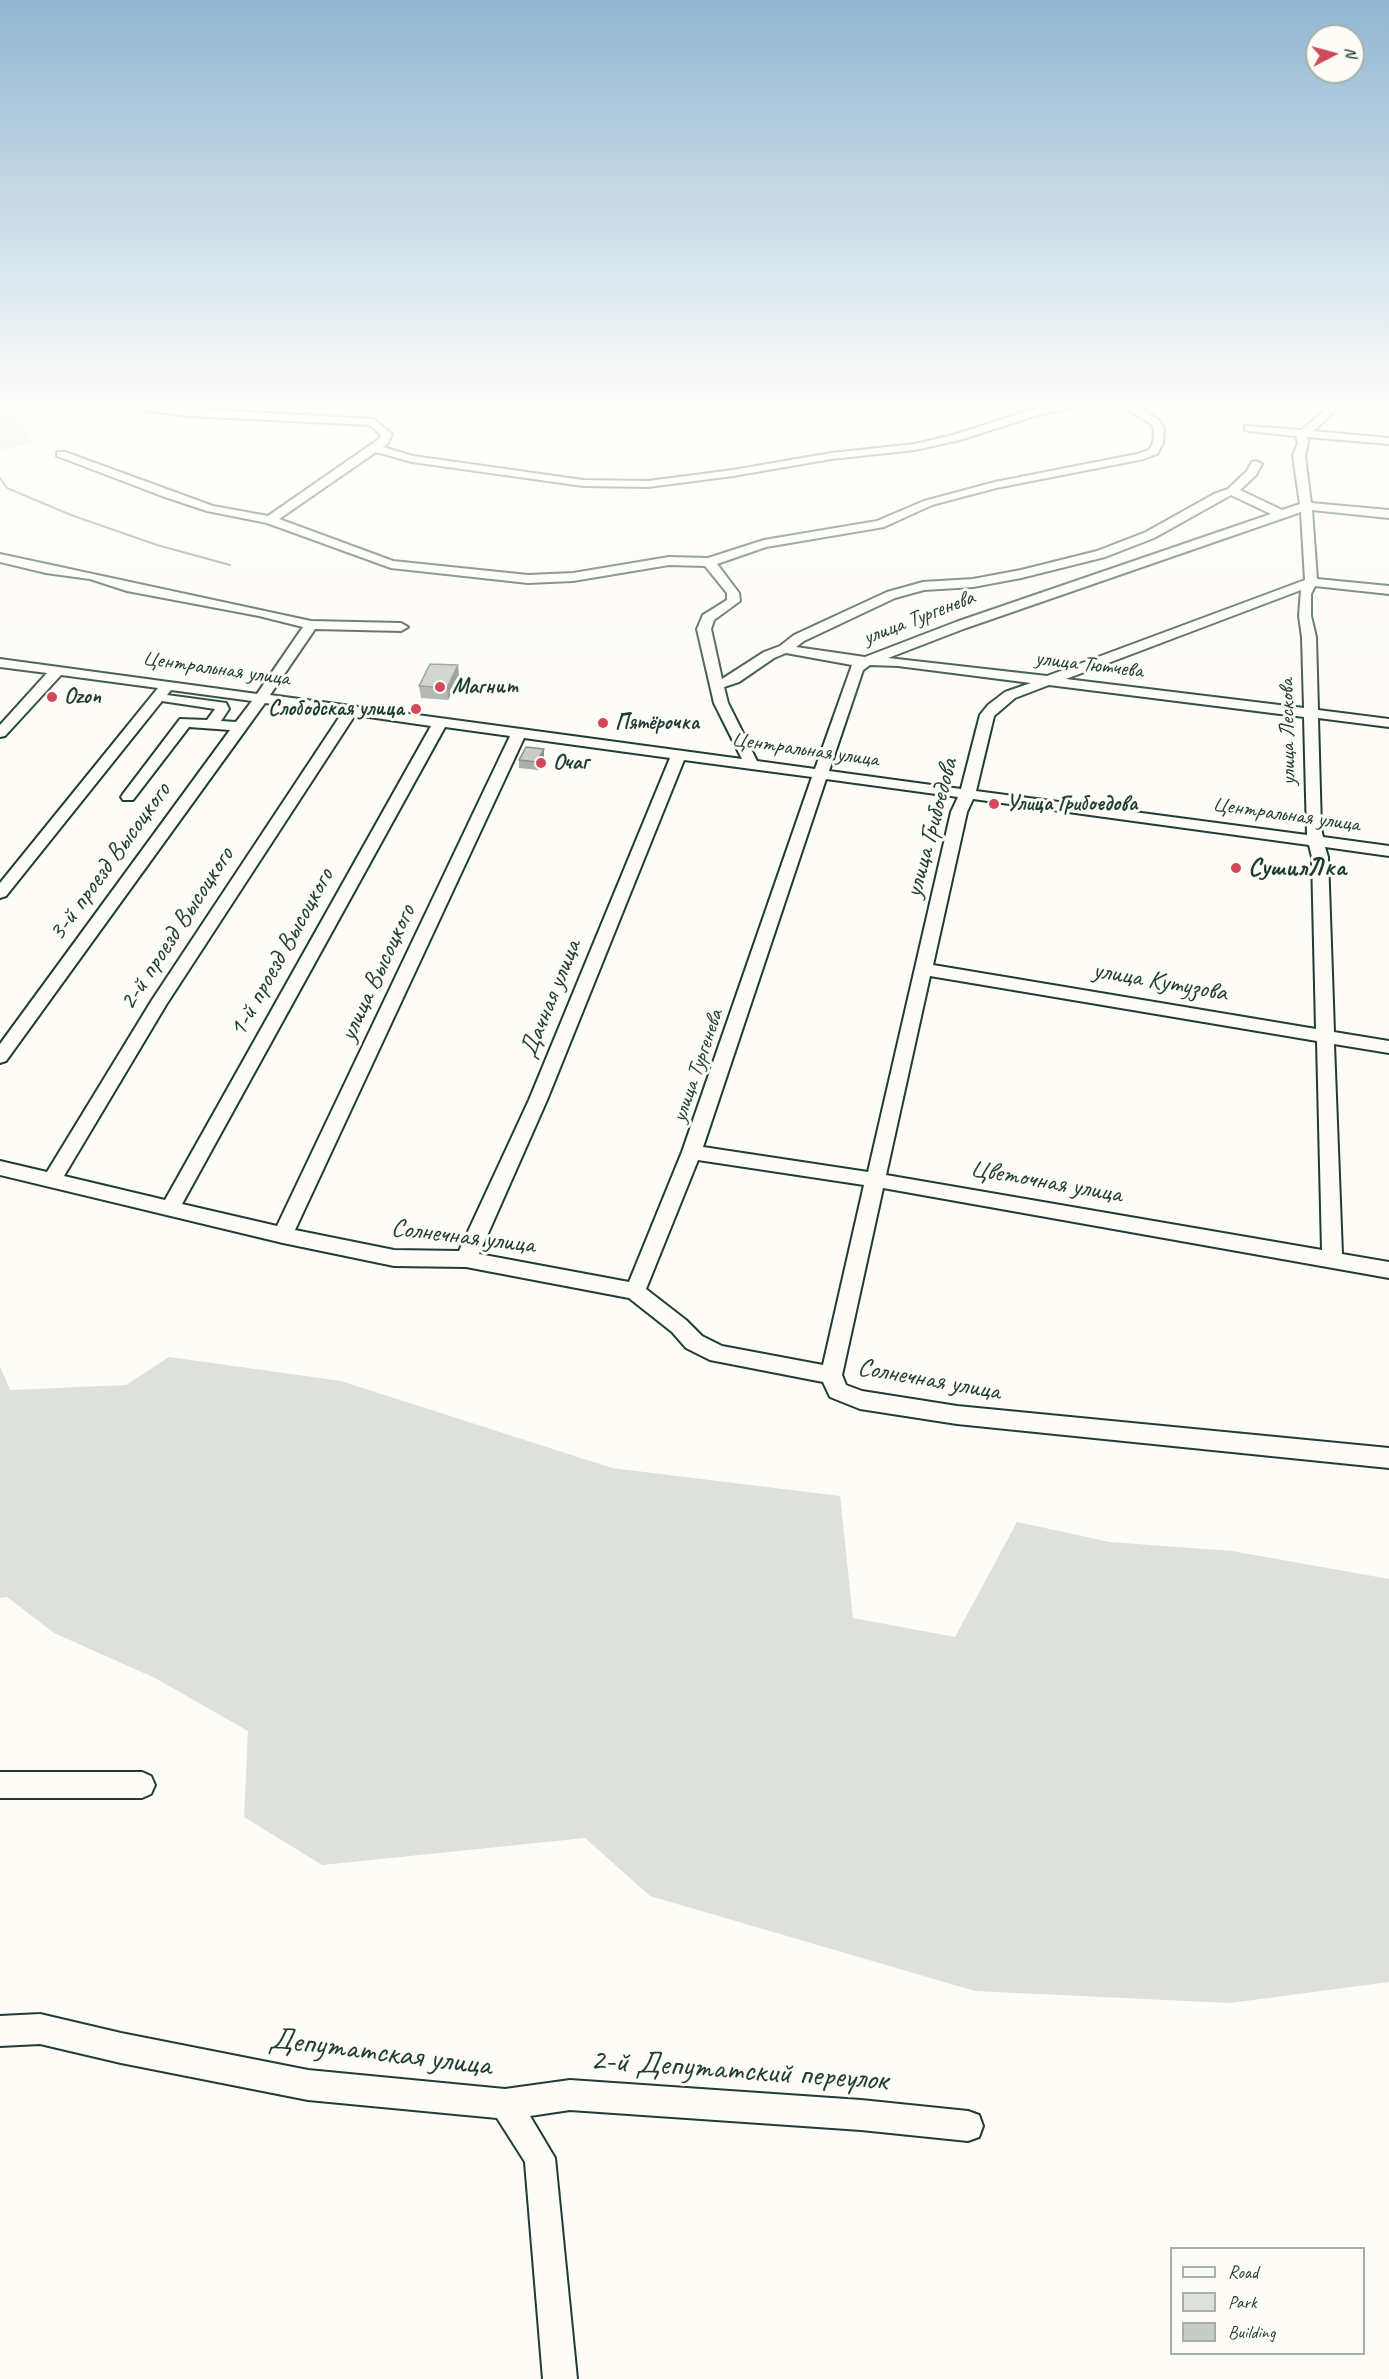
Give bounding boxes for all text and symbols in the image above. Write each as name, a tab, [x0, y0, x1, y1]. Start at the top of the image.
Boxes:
north arrow	[1305, 24, 1365, 84]
text: N	[1340, 46, 1361, 58]
street label: улица Тургенева	[860, 585, 978, 651]
street label: улица Тютчева	[1034, 645, 1144, 685]
street label: Центральная улица	[141, 646, 291, 692]
place label: Магнит	[452, 674, 518, 700]
street label: улица Лескова	[1274, 678, 1302, 786]
marker: Магнит	[433, 680, 447, 694]
place label: Ozon	[64, 684, 101, 710]
marker: Ozon	[45, 690, 59, 704]
place label: Слободская улица	[268, 696, 404, 722]
marker: Слободская улица	[409, 702, 423, 716]
place label: Пятёрочка	[615, 710, 699, 736]
marker: Пятёрочка	[596, 716, 610, 730]
street label: Центральная улица	[730, 727, 880, 773]
place label: Очаг	[553, 750, 589, 776]
street label: улица Грибоедова	[898, 755, 966, 901]
marker: Очаг	[534, 756, 548, 770]
street label: 3-й проезд Высоцкого	[42, 777, 178, 947]
place label: Улица Грибоедова	[1006, 791, 1137, 817]
street label: Центральная улица	[1211, 792, 1361, 838]
marker: Улица Грибоедова	[987, 797, 1001, 811]
street label: 2-й проезд Высоцкого	[113, 842, 241, 1016]
place label: СушилЛка	[1248, 852, 1346, 884]
marker: СушилЛка	[1229, 861, 1243, 875]
street label: 1-й проезд Высоцкого	[223, 863, 341, 1043]
street label: улица Высоцкого	[333, 900, 423, 1046]
street label: Дачная улица	[513, 936, 589, 1062]
street label: улица Кутузова	[1090, 955, 1230, 1009]
street label: улица Тургенева	[666, 1006, 730, 1126]
street label: Цветочная улица	[968, 1153, 1124, 1211]
street label: Солнечная улица	[390, 1213, 536, 1261]
street label: Солнечная улица	[855, 1352, 1003, 1408]
street label: Депутатская улица	[267, 2020, 493, 2086]
street label: 2-й Депутатский переулок	[589, 2041, 889, 2101]
legend	[1170, 2247, 1365, 2355]
text: Road	[1228, 2261, 1258, 2283]
text: Park	[1228, 2291, 1257, 2313]
text: Building	[1228, 2321, 1275, 2343]

